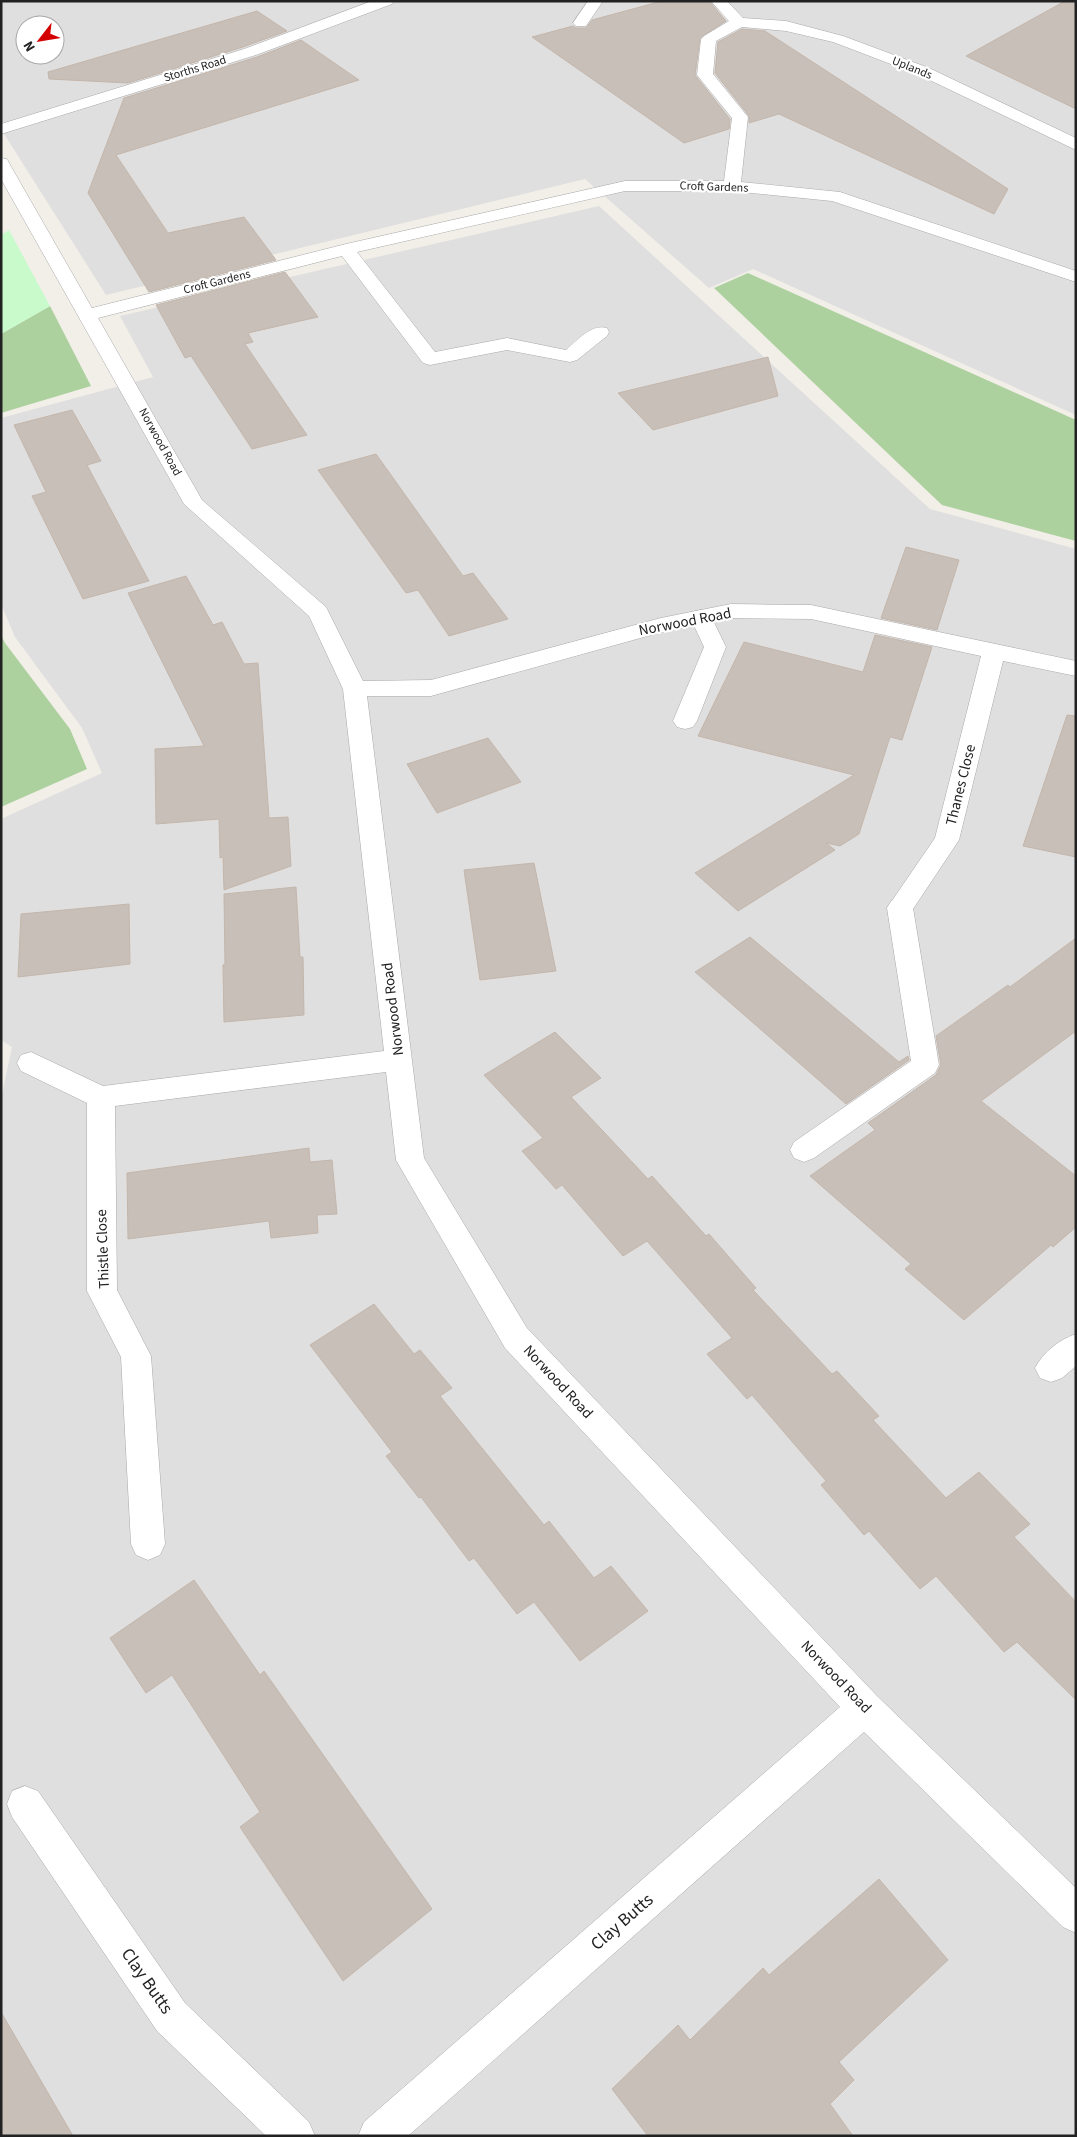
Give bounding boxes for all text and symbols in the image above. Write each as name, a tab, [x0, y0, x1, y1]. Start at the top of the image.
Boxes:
north arrow	[15, 15, 65, 65]
text: N	[19, 37, 41, 55]
street label: Storths Road	[162, 51, 228, 87]
street label: Uplands	[889, 52, 935, 84]
street label: Croft Gardens	[679, 177, 749, 197]
street label: Croft Gardens	[182, 265, 252, 299]
street label: Norwood Road	[134, 405, 186, 479]
street label: Norwood Road	[637, 603, 733, 641]
street label: Thanes Close	[941, 742, 981, 828]
street label: Norwood Road	[377, 961, 409, 1057]
street label: Thistle Close	[91, 1209, 115, 1289]
street label: Norwood Road	[518, 1341, 598, 1423]
street label: Norwood Road	[796, 1636, 876, 1718]
street label: Clay Butts	[585, 1888, 659, 1956]
street label: Clay Butts	[115, 1943, 179, 2019]

